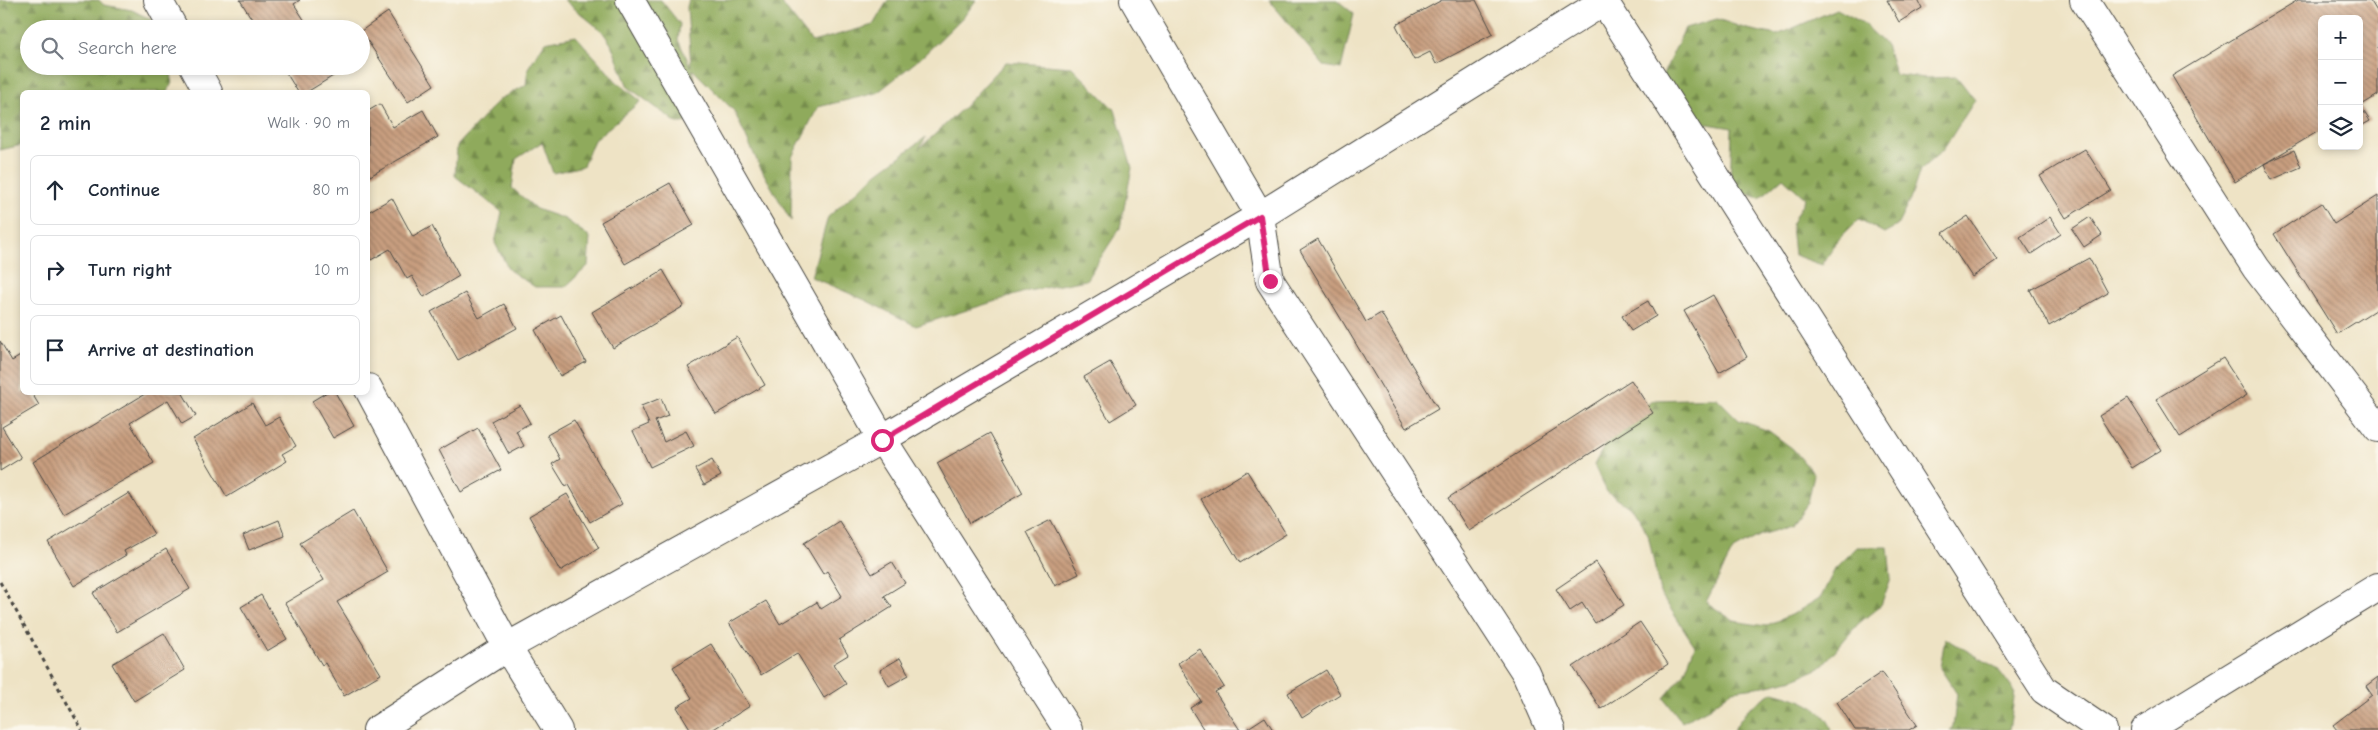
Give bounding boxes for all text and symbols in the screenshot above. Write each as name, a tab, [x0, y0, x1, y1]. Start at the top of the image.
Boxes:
map controls	[2318, 15, 2363, 150]
button: +	[2318, 15, 2363, 60]
search box	[20, 20, 370, 75]
icon: search	[38, 34, 66, 62]
text: Search here	[78, 37, 177, 59]
button: −	[2318, 60, 2363, 105]
button: layers	[2318, 105, 2363, 150]
text: 2 min	[40, 111, 91, 135]
text: Walk · 90 m	[267, 114, 350, 132]
icon: ahead	[41, 176, 69, 204]
text: Continue	[88, 179, 160, 201]
text: 80 m	[312, 181, 349, 199]
icon: right	[41, 256, 69, 284]
text: Turn right	[88, 259, 172, 281]
text: 10 m	[314, 261, 349, 279]
route end	[1259, 270, 1282, 293]
icon: arrive	[41, 336, 69, 364]
text: Arrive at destination	[88, 339, 254, 361]
route start	[871, 429, 894, 452]

